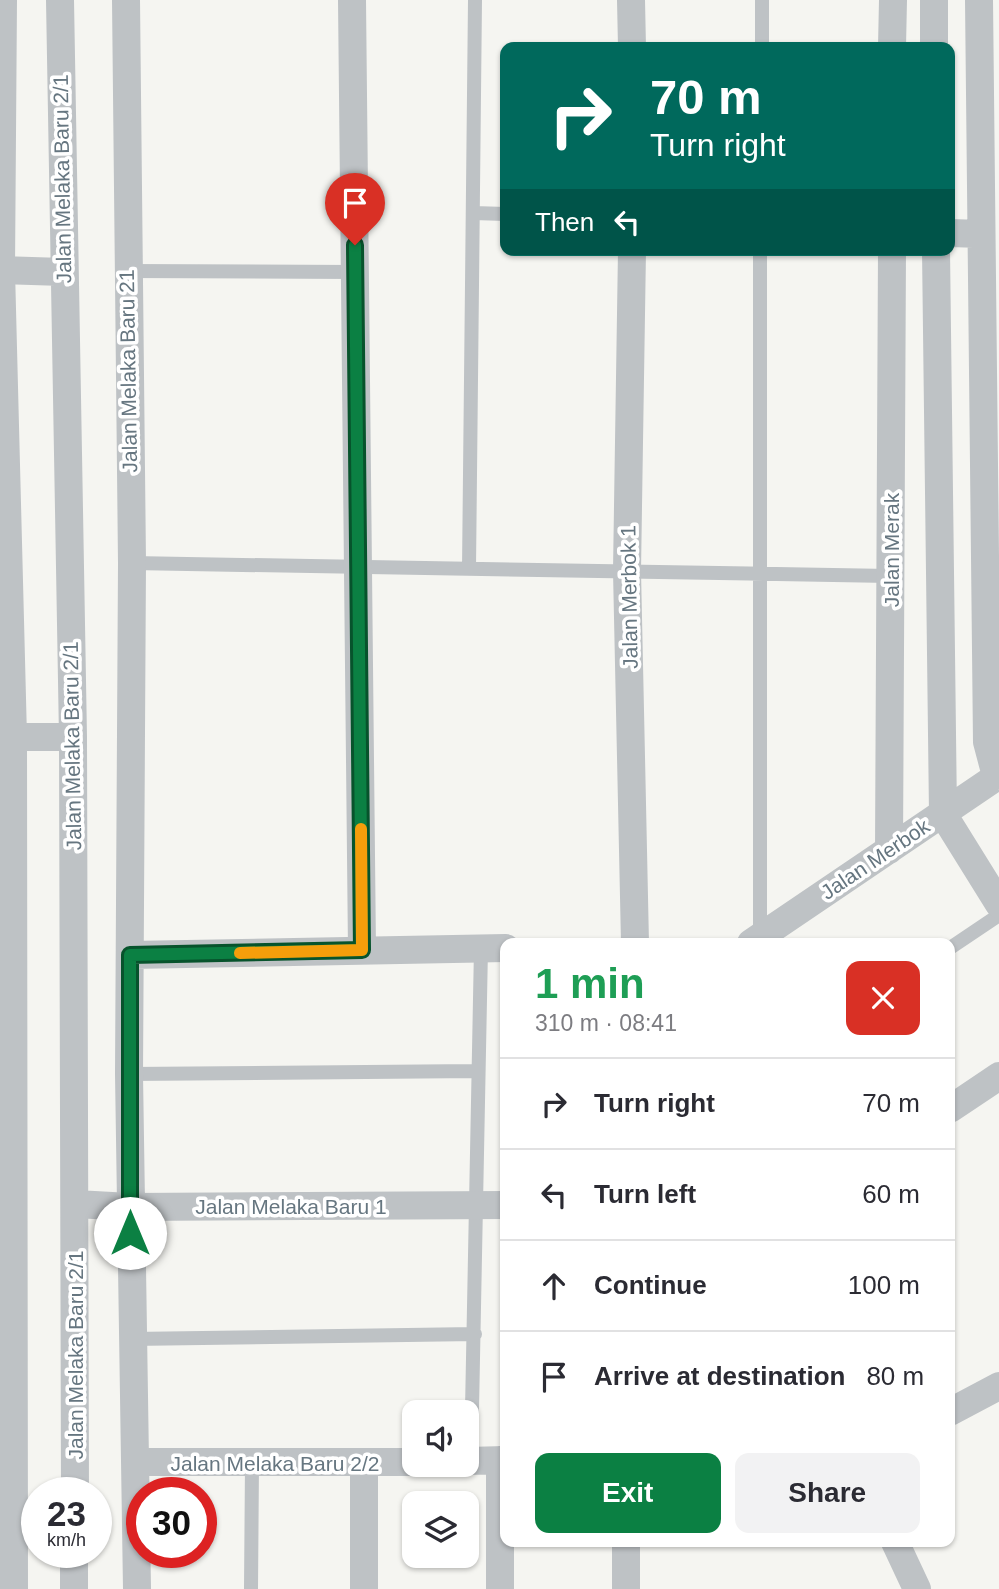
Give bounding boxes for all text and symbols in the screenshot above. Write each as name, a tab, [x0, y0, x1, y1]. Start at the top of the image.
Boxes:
icon: right	[535, 70, 626, 161]
text: 70 m	[650, 70, 762, 124]
street label: Jalan Melaka Baru 2/1	[49, 74, 75, 284]
text: Turn right	[650, 127, 786, 163]
pin	[325, 173, 385, 245]
icon: arrive	[336, 184, 374, 222]
icon: left	[608, 203, 646, 241]
text: Then	[535, 207, 594, 237]
street label: Jalan Melaka Baru 21	[115, 269, 141, 473]
street label: Jalan Merak	[880, 492, 903, 607]
street label: Jalan Merbok 1	[616, 525, 642, 669]
street label: Jalan Melaka Baru 2/1	[59, 641, 85, 851]
street label: Jalan Merbok	[816, 814, 934, 904]
text: 1 min	[535, 960, 645, 1007]
button: close	[846, 961, 920, 1035]
text: 310 m · 08:41	[535, 1010, 677, 1036]
icon: right	[535, 1085, 573, 1123]
text: Turn right	[594, 1088, 715, 1118]
text: 70 m	[862, 1088, 920, 1118]
icon: left	[535, 1176, 573, 1214]
text: Turn left	[594, 1179, 696, 1209]
text: 60 m	[862, 1179, 920, 1209]
street label: Jalan Melaka Baru 1	[195, 1195, 387, 1218]
position arrow	[93, 1196, 167, 1270]
street label: Jalan Melaka Baru 2/1	[64, 1251, 87, 1459]
icon: ahead	[535, 1267, 573, 1305]
text: Continue	[594, 1270, 707, 1300]
text: 100 m	[848, 1270, 920, 1300]
icon: arrive	[535, 1358, 573, 1396]
text: Arrive at destination	[594, 1361, 845, 1391]
text: 80 m	[866, 1361, 924, 1391]
map controls	[402, 1400, 479, 1568]
button: sound	[402, 1400, 479, 1477]
street label: Jalan Melaka Baru 2/2	[171, 1452, 379, 1475]
button: Exit	[535, 1453, 721, 1533]
button: Share	[735, 1453, 920, 1533]
speed limit sign: 30	[126, 1477, 217, 1568]
button: layers	[402, 1491, 479, 1568]
text: 23	[47, 1494, 86, 1533]
text: km/h	[47, 1530, 86, 1550]

